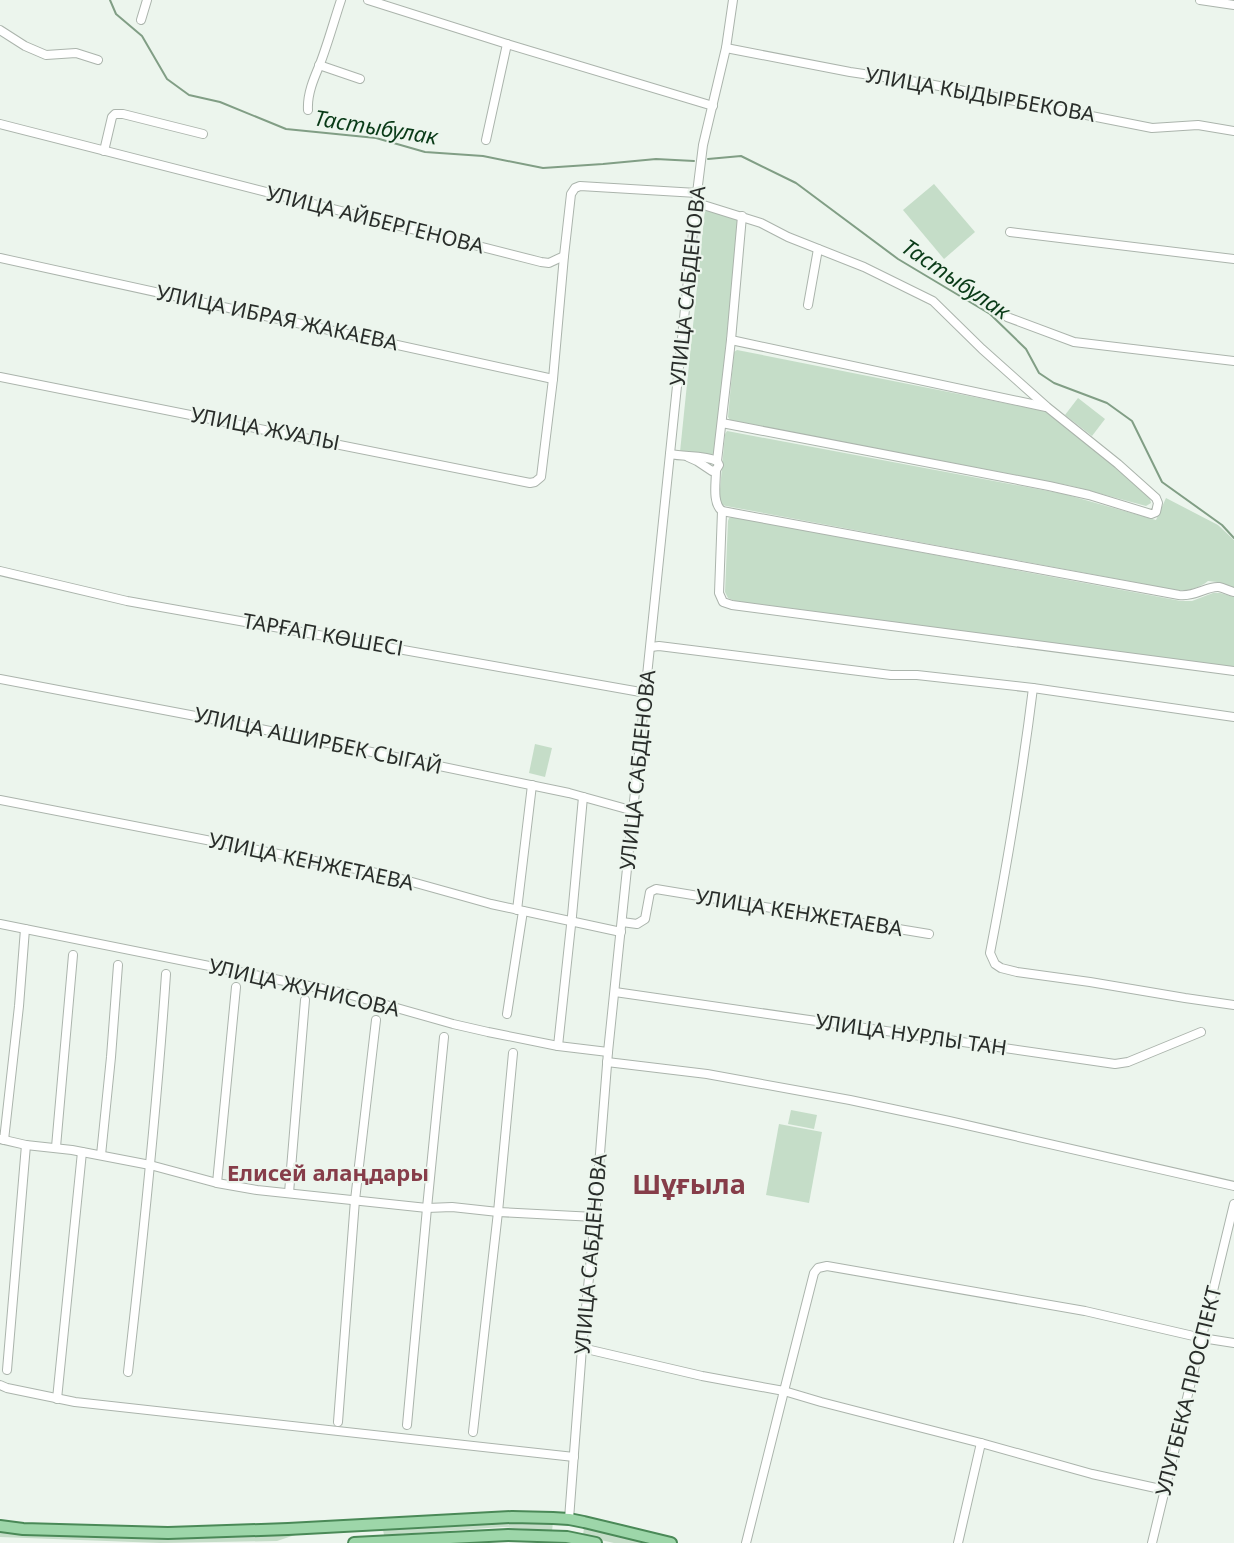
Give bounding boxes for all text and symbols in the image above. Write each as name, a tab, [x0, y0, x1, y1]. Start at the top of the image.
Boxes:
street label: УЛИЦА КЫДЫРБЕКОВА	[863, 60, 1098, 128]
water label: Тастыбулак	[312, 101, 441, 151]
street label: УЛИЦА АЙБЕРГЕНОВА	[263, 178, 488, 260]
street label: УЛИЦА САБДЕНОВА	[663, 184, 712, 387]
water label: Тастыбулак	[897, 231, 1017, 326]
street label: УЛИЦА ИБРАЯ ЖАКАЕВА	[154, 278, 401, 356]
street label: УЛИЦА ЖУАЛЫ	[188, 400, 342, 456]
street label: ТАРҒАП КӨШЕСІ	[241, 606, 406, 662]
street label: УЛИЦА САБДЕНОВА	[613, 668, 662, 871]
street label: УЛИЦА АШИРБЕК СЫГАЙ	[192, 700, 445, 780]
street label: УЛИЦА КЕНЖЕТАЕВА	[206, 826, 417, 897]
street label: УЛИЦА КЕНЖЕТАЕВА	[694, 882, 905, 942]
street label: УЛИЦА ЖУНИСОВА	[206, 951, 403, 1023]
street label: УЛИЦА НУРЛЫ ТАН	[814, 1007, 1009, 1061]
street label: УЛИЦА САБДЕНОВА	[567, 1152, 613, 1355]
district label: Елисей алаңдары	[227, 1157, 429, 1187]
district label: Шұғыла	[632, 1165, 746, 1202]
street label: УЛУГБЕКА ПРОСПЕКТ	[1148, 1283, 1228, 1499]

